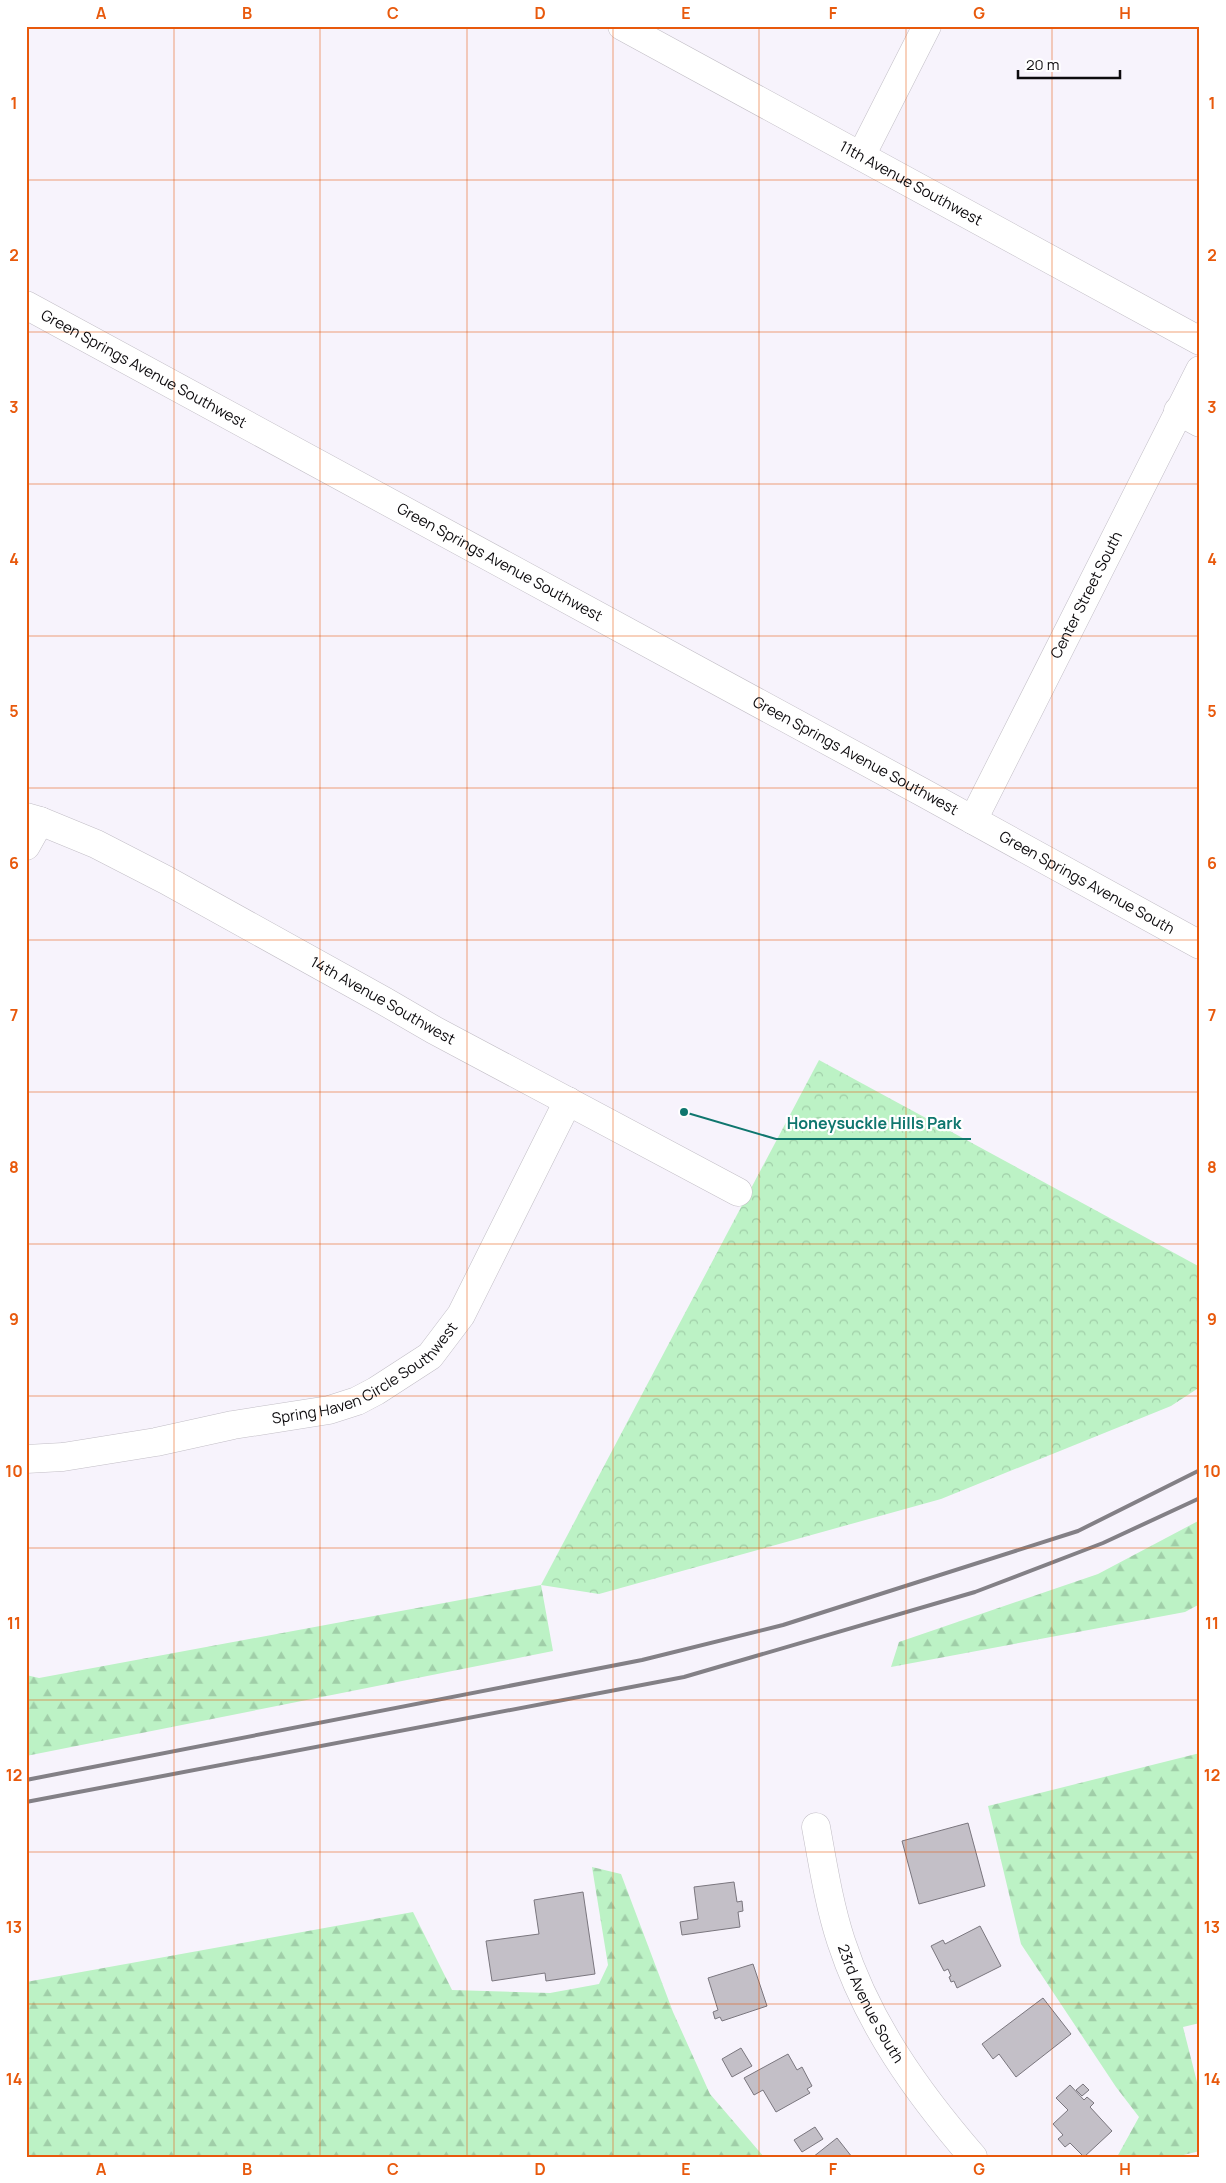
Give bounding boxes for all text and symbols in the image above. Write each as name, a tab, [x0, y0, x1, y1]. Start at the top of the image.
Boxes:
text: A	[96, 2, 107, 24]
text: B	[242, 2, 252, 24]
text: C	[387, 2, 399, 24]
text: D	[534, 2, 546, 24]
text: E	[681, 2, 691, 24]
text: F	[829, 2, 838, 24]
text: G	[973, 2, 985, 24]
text: H	[1119, 2, 1131, 24]
scale bar	[1018, 48, 1121, 80]
text: 20 m	[1026, 54, 1059, 75]
text: 1	[10, 92, 18, 114]
text: 1	[1208, 92, 1216, 114]
street label: 11th Avenue Southwest	[836, 136, 986, 230]
text: 2	[9, 244, 19, 266]
text: 2	[1207, 244, 1217, 266]
street label: Green Springs Avenue Southwest	[37, 304, 251, 433]
text: 3	[9, 396, 19, 418]
text: 3	[1207, 396, 1217, 418]
street label: Green Springs Avenue Southwest	[393, 498, 606, 626]
street label: Center Street South	[1045, 527, 1127, 662]
text: 4	[9, 548, 19, 570]
text: 4	[1207, 548, 1217, 570]
street label: Green Springs Avenue Southwest	[749, 691, 962, 820]
text: 5	[9, 700, 19, 722]
text: 5	[1207, 700, 1217, 722]
street label: Green Springs Avenue South	[996, 826, 1179, 939]
text: 6	[9, 852, 19, 874]
text: 6	[1207, 852, 1217, 874]
street label: 14th Avenue Southwest	[307, 951, 459, 1049]
text: 7	[10, 1004, 18, 1026]
text: 7	[1208, 1004, 1216, 1026]
callout: Honeysuckle Hills Park	[776, 1108, 971, 1139]
text: Honeysuckle Hills Park	[787, 1112, 962, 1134]
text: 8	[9, 1156, 19, 1178]
text: 8	[1207, 1156, 1217, 1178]
text: 9	[9, 1308, 19, 1330]
text: 9	[1207, 1308, 1217, 1330]
street label: Spring Haven Circle Southwest	[270, 1318, 462, 1429]
text: 10	[5, 1460, 23, 1482]
text: 10	[1203, 1460, 1221, 1482]
text: 11	[7, 1612, 21, 1634]
text: 11	[1205, 1612, 1219, 1634]
text: 12	[6, 1764, 22, 1786]
text: 12	[1204, 1764, 1220, 1786]
text: 13	[6, 1916, 22, 1938]
text: 13	[1204, 1916, 1220, 1938]
street label: 23rd Avenue South	[833, 1941, 909, 2067]
text: 14	[6, 2068, 22, 2090]
text: 14	[1204, 2068, 1220, 2090]
text: A	[96, 2158, 107, 2180]
text: B	[242, 2158, 252, 2180]
text: C	[387, 2158, 399, 2180]
text: D	[534, 2158, 546, 2180]
text: E	[681, 2158, 691, 2180]
text: F	[829, 2158, 838, 2180]
text: G	[973, 2158, 985, 2180]
text: H	[1119, 2158, 1131, 2180]

